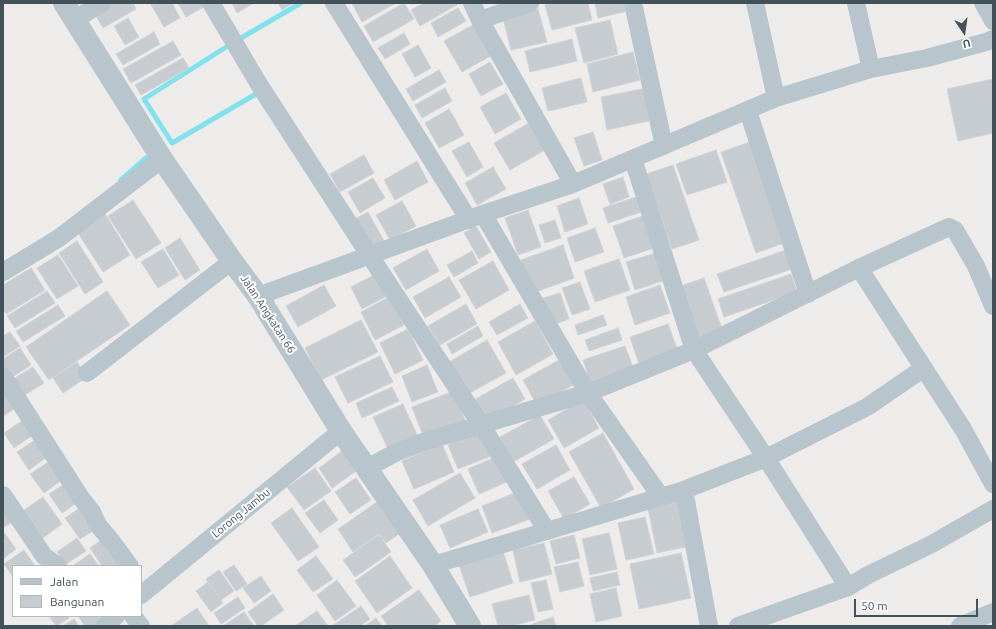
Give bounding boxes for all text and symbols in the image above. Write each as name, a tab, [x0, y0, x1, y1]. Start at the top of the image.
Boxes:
north arrow	[944, 12, 984, 52]
text: U	[962, 37, 972, 50]
street label: Jalan Angkatan 66	[238, 272, 298, 356]
street label: Lorong Jambu	[209, 486, 273, 540]
legend	[12, 565, 142, 617]
text: Jalan	[50, 575, 78, 588]
scale bar	[856, 591, 980, 617]
text: Bangunan	[50, 595, 104, 608]
text: 50 m	[861, 599, 888, 612]

